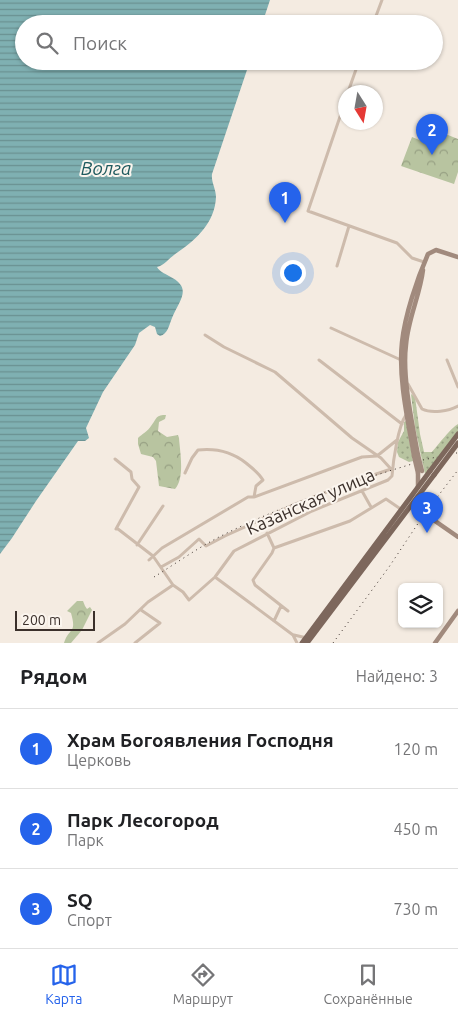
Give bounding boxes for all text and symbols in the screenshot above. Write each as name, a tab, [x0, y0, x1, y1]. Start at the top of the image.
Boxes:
search box	[15, 15, 443, 70]
icon: search	[33, 29, 61, 57]
text: Поиск	[73, 32, 127, 54]
north arrow	[338, 85, 383, 130]
pin: 2	[416, 114, 448, 155]
water label: Волга	[81, 157, 131, 179]
pin: 1	[269, 182, 301, 223]
your location	[280, 260, 306, 286]
street label: Казанская улица	[243, 464, 377, 538]
pin: 3	[411, 492, 443, 533]
map controls	[398, 583, 443, 628]
button: layers	[398, 583, 443, 628]
scale bar	[15, 608, 95, 631]
text: 200 m	[22, 612, 61, 628]
text: Рядом	[20, 664, 88, 688]
text: Найдено: 3	[356, 667, 438, 685]
text: Храм Богоявления Господня	[67, 729, 334, 751]
text: 1	[31, 740, 41, 758]
text: 120 m	[393, 740, 438, 758]
text: Церковь	[67, 751, 131, 769]
text: Парк Лесогород	[67, 809, 219, 831]
text: 2	[31, 820, 41, 838]
text: 450 m	[393, 820, 438, 838]
text: Парк	[67, 831, 104, 849]
text: SQ	[67, 889, 93, 911]
text: 3	[31, 900, 41, 918]
text: 730 m	[393, 900, 438, 918]
text: Спорт	[67, 911, 112, 929]
tab: Карта	[45, 961, 82, 1007]
tab: Маршрут	[173, 961, 233, 1007]
tab: Сохранённые	[323, 961, 413, 1007]

